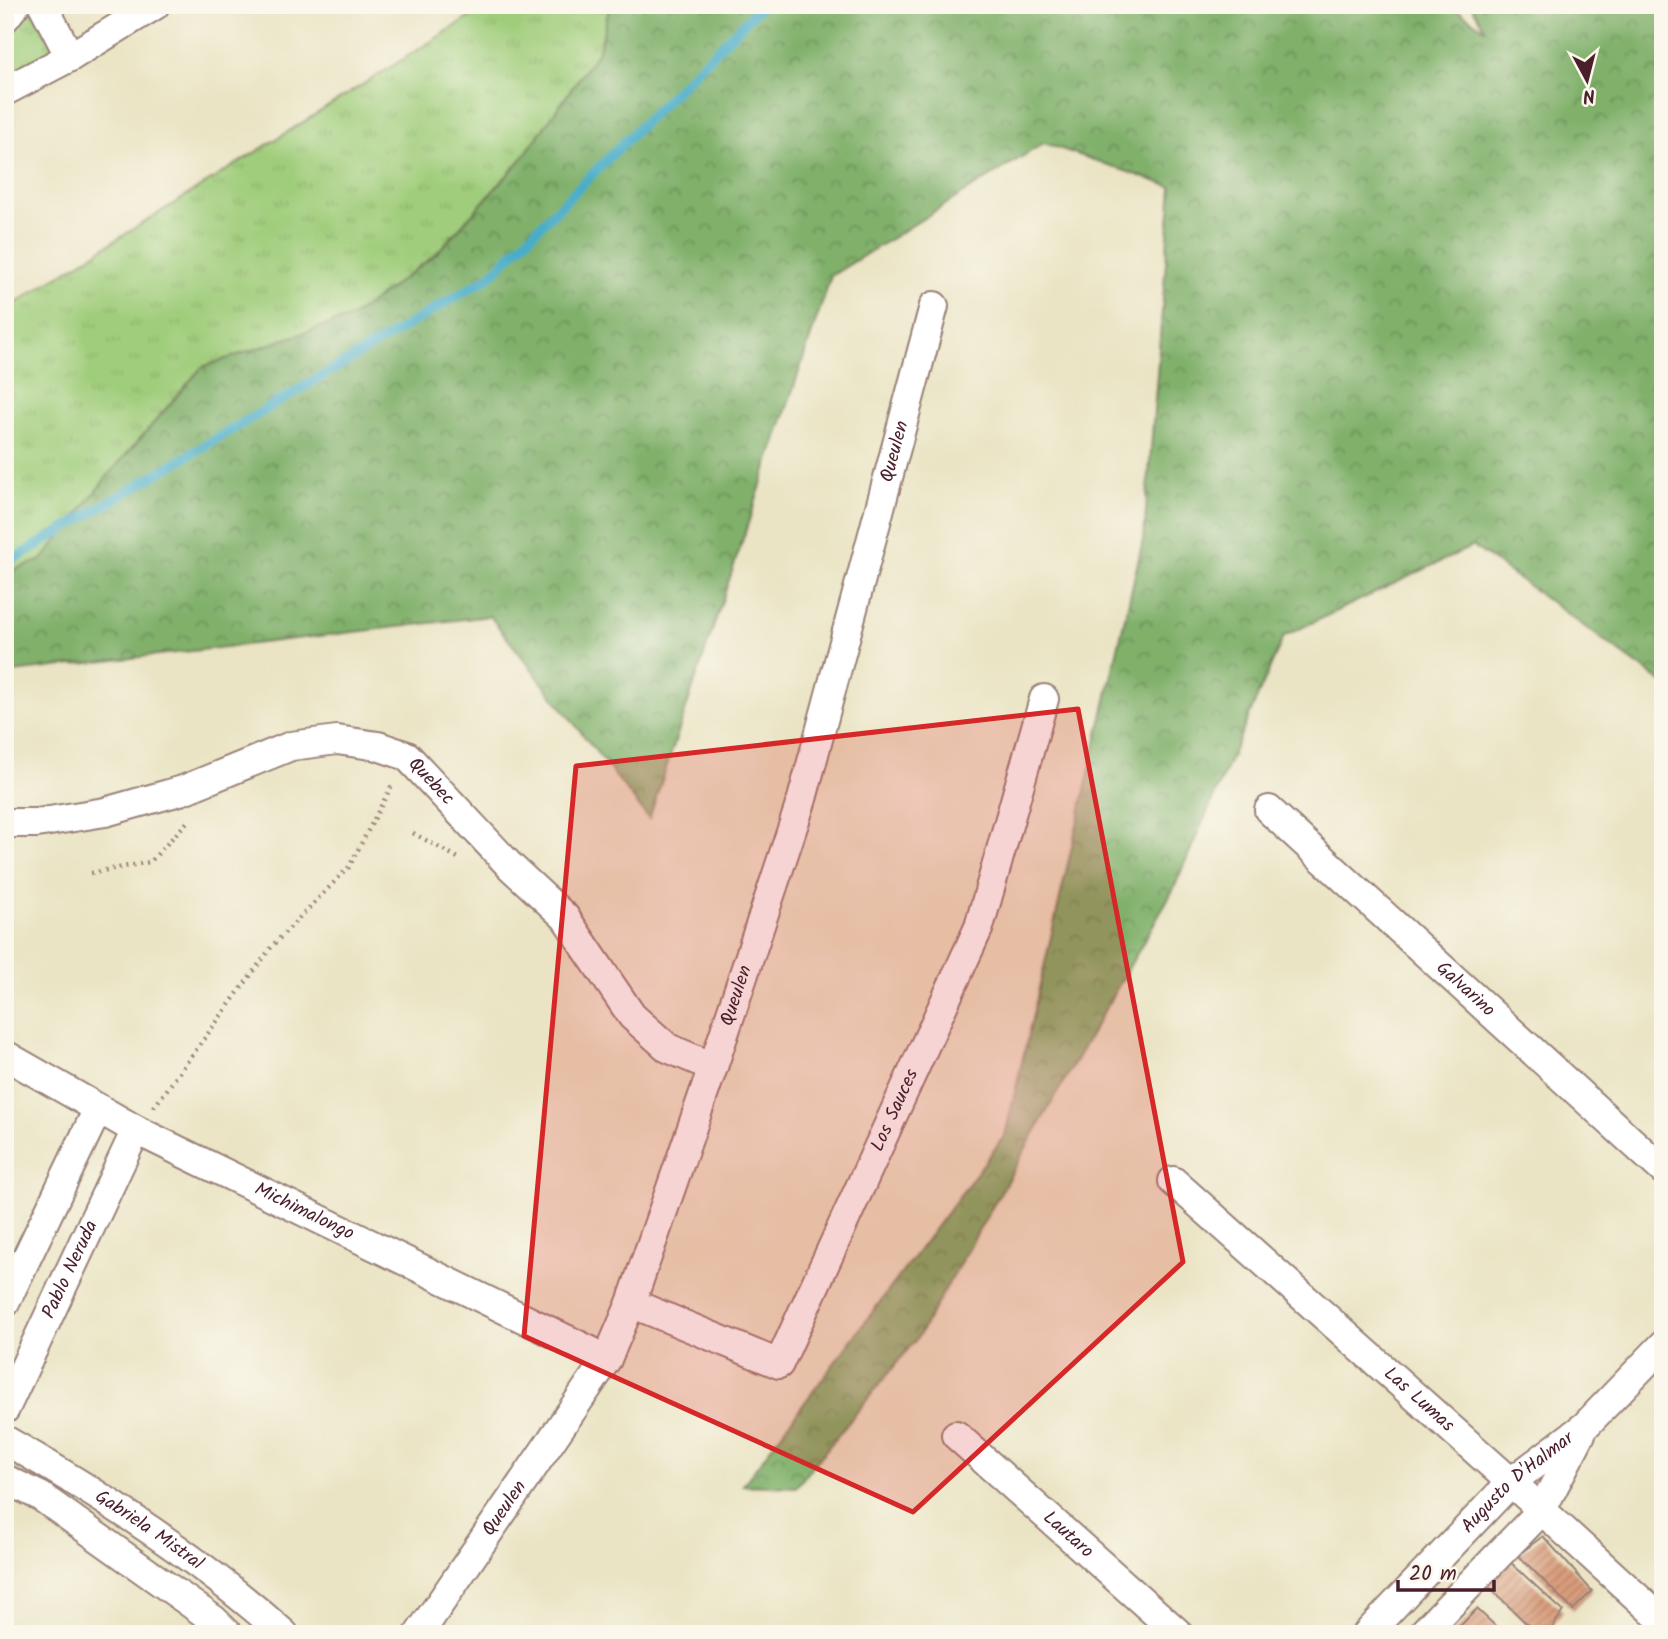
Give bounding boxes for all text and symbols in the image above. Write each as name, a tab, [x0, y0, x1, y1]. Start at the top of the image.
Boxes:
north arrow	[1552, 46, 1622, 116]
text: N	[1581, 79, 1597, 111]
street label: Queulen	[872, 418, 918, 486]
street label: Quebec	[400, 750, 461, 813]
street label: Galvarino	[1429, 954, 1502, 1025]
street label: Queulen	[713, 961, 761, 1030]
street label: Los Sauces	[863, 1064, 927, 1157]
street label: Michimalongo	[249, 1175, 359, 1249]
street label: Pablo Neruda	[34, 1216, 106, 1324]
street label: Las Lumas	[1376, 1360, 1461, 1440]
street label: Augusto D'Halmar	[1454, 1423, 1582, 1541]
street label: Queulen	[475, 1474, 535, 1543]
street label: Gabriela Mistral	[89, 1482, 210, 1578]
street label: Lautaro	[1036, 1504, 1100, 1566]
scale bar	[1398, 1548, 1495, 1592]
text: 20 m	[1409, 1558, 1457, 1591]

